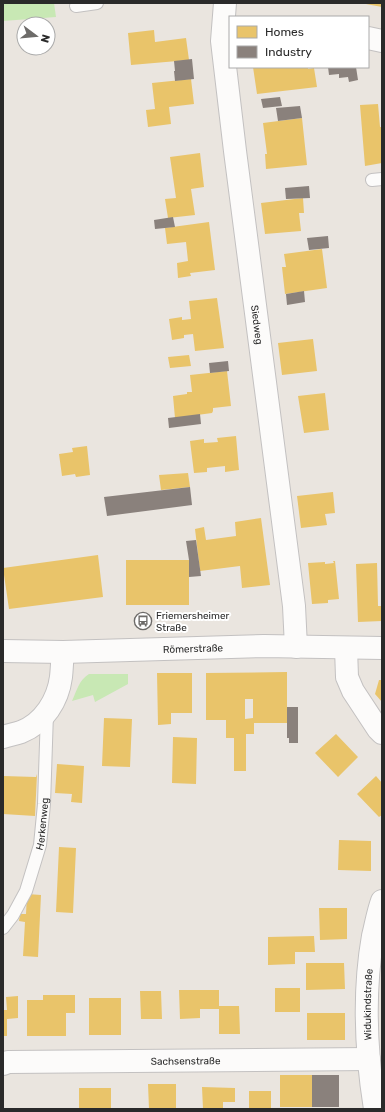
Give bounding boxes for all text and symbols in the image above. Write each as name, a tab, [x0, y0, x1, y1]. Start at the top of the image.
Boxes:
north arrow	[16, 16, 56, 56]
legend	[229, 16, 369, 68]
text: Homes	[265, 25, 304, 39]
text: N	[38, 33, 52, 44]
text: Industry	[265, 45, 312, 59]
street label: Siedweg	[248, 304, 265, 345]
place label: Friemersheimer Straße	[156, 610, 230, 634]
bus stop icon: Friemersheimer Straße	[133, 611, 153, 631]
street label: Römerstraße	[163, 642, 224, 656]
street label: Herkenweg	[34, 798, 51, 852]
street label: Widukindstraße	[362, 968, 376, 1041]
street label: Sachsenstraße	[151, 1055, 221, 1068]

